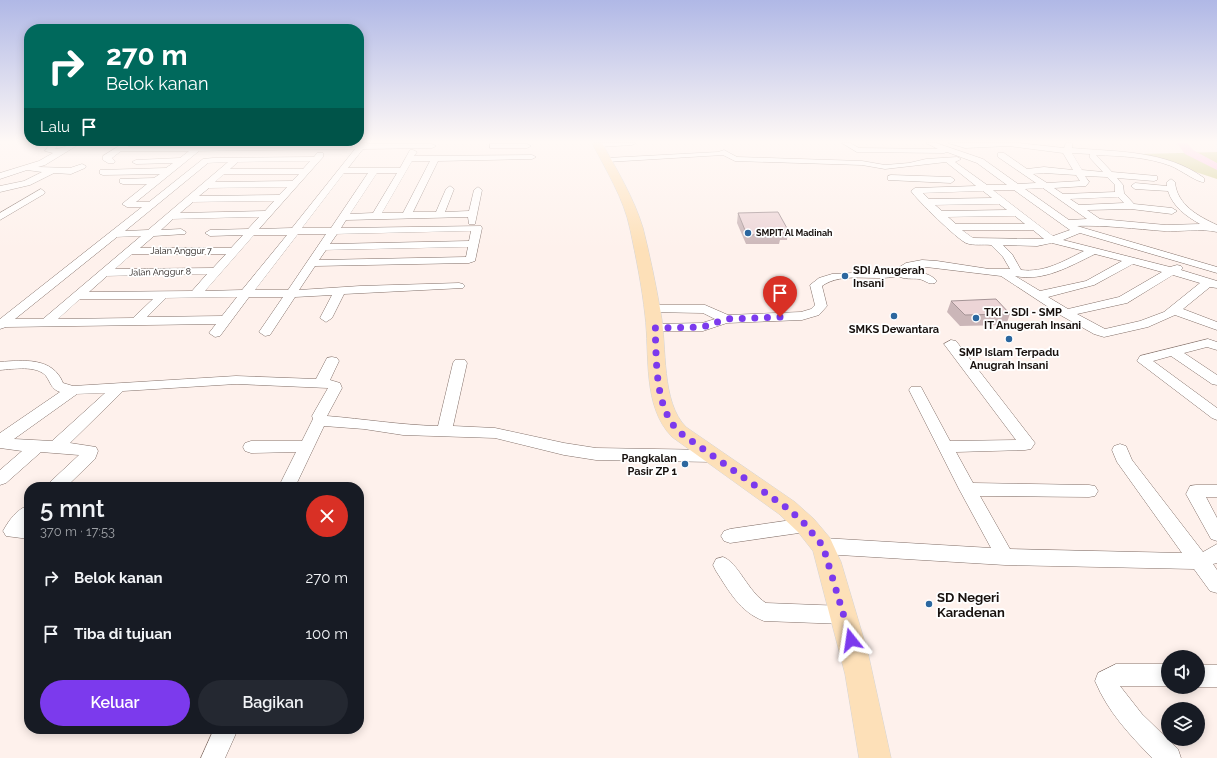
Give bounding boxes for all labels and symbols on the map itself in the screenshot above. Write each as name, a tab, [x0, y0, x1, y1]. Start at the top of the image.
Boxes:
marker: SMPIT Al Madinah	[743, 228, 753, 238]
place label: SMPIT Al Madinah	[756, 228, 833, 238]
street label: Jalan Anggur 7	[150, 246, 212, 256]
place label: SDI Anugerah Insani	[853, 264, 925, 290]
street label: Jalan Anggur 8	[129, 266, 191, 278]
marker: SDI Anugerah Insani	[840, 271, 850, 281]
pin	[763, 276, 797, 317]
place label: TKI - SDI - SMP IT Anugerah Insani	[984, 306, 1081, 332]
marker: SMKS Dewantara	[889, 311, 899, 321]
marker: TKI - SDI - SMP IT Anugerah Insani	[971, 313, 981, 323]
place label: SMKS Dewantara	[849, 323, 939, 336]
marker: SMP Islam Terpadu Anugrah Insani	[1004, 334, 1014, 344]
place label: SMP Islam Terpadu Anugrah Insani	[959, 346, 1059, 372]
place label: Pangkalan Pasir ZP 1	[621, 452, 678, 478]
marker: Pangkalan Pasir ZP 1	[680, 459, 690, 469]
place label: SD Negeri Karadenan	[937, 590, 1005, 620]
marker: SD Negeri Karadenan	[924, 599, 934, 609]
position arrow	[830, 619, 872, 661]

